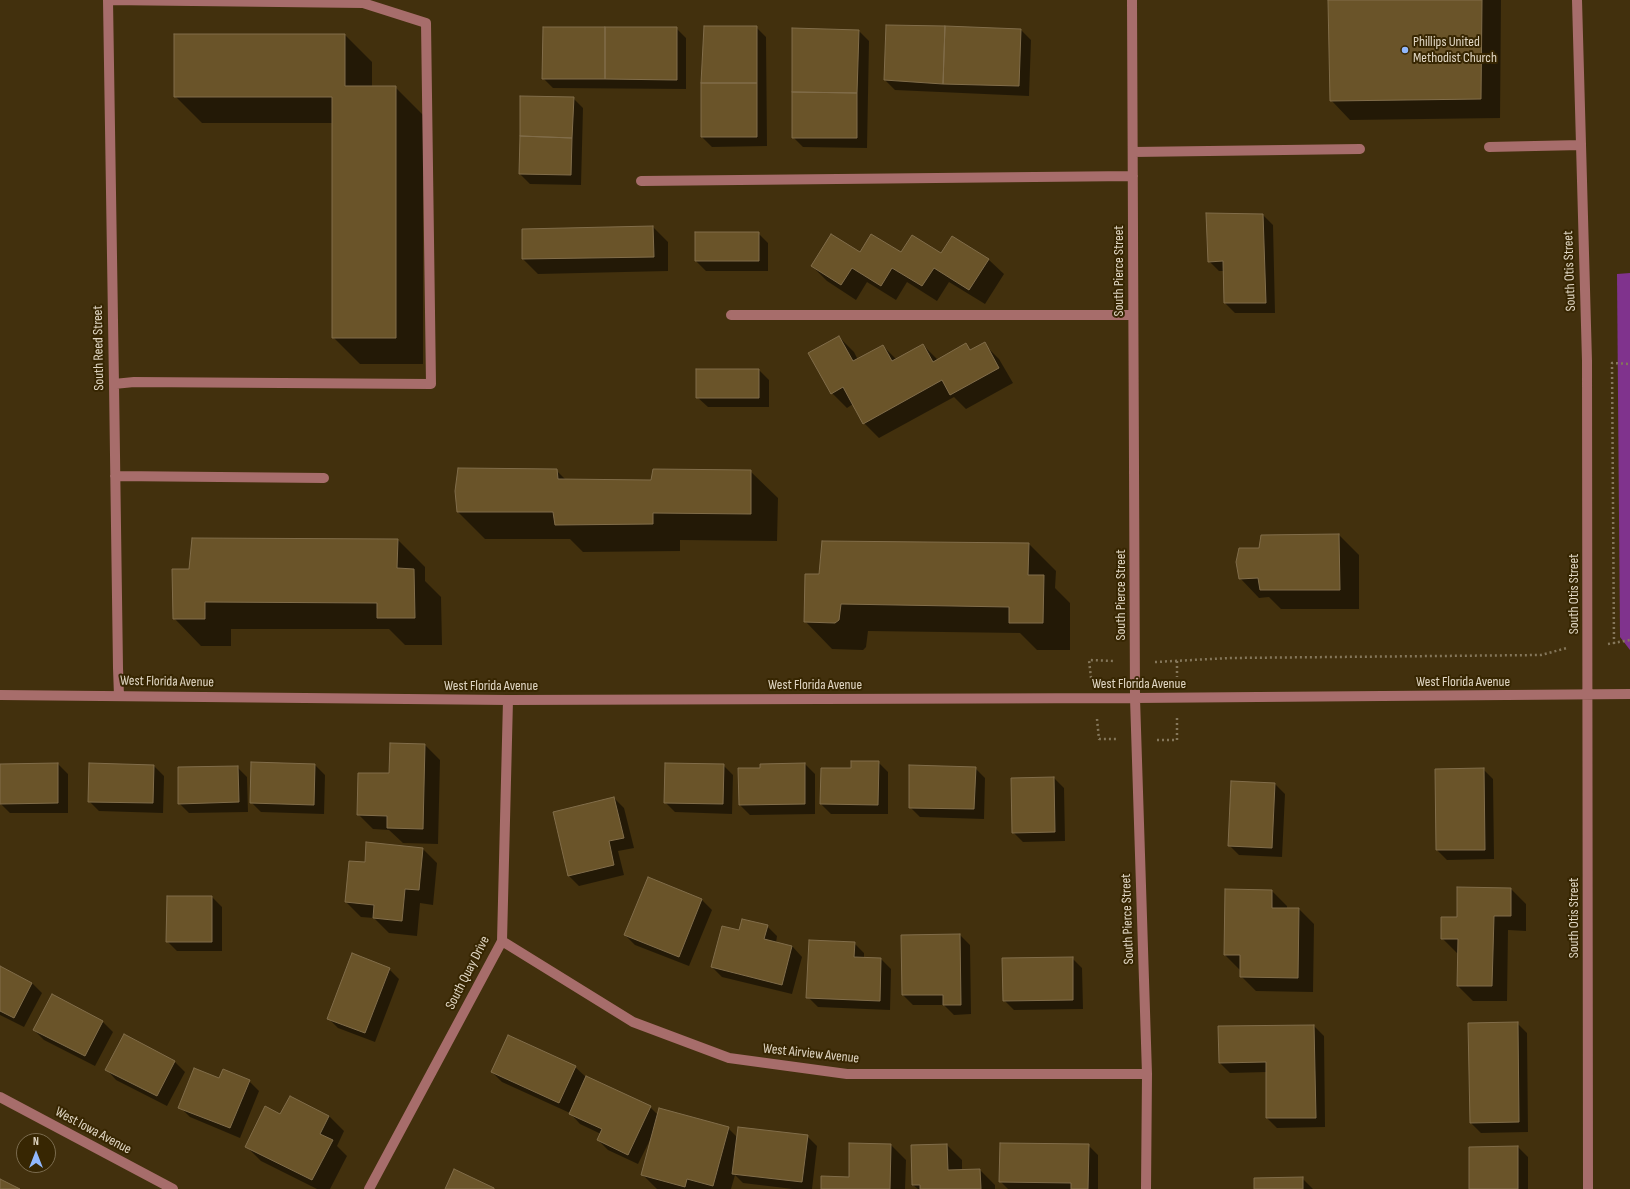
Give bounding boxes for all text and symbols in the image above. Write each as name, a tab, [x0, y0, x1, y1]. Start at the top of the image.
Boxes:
place label: Phillips United Methodist Church	[1413, 34, 1497, 66]
marker: Phillips United Methodist Church	[1400, 45, 1410, 55]
street label: South Pierce Street	[1111, 225, 1127, 317]
street label: South Otis Street	[1560, 230, 1580, 312]
street label: South Reed Street	[90, 305, 108, 391]
street label: South Pierce Street	[1113, 549, 1129, 641]
street label: South Otis Street	[1566, 554, 1582, 634]
street label: West Florida Avenue	[120, 673, 214, 691]
street label: West Florida Avenue	[1416, 674, 1510, 690]
street label: West Florida Avenue	[1092, 676, 1186, 692]
street label: West Florida Avenue	[768, 677, 862, 693]
street label: West Florida Avenue	[444, 678, 538, 694]
street label: South Pierce Street	[1118, 873, 1138, 965]
street label: South Otis Street	[1566, 878, 1582, 958]
street label: South Quay Drive	[442, 933, 494, 1013]
street label: West Airview Avenue	[762, 1041, 860, 1067]
street label: West Iowa Avenue	[52, 1104, 134, 1158]
north arrow	[16, 1133, 56, 1173]
text: N	[33, 1135, 39, 1148]

